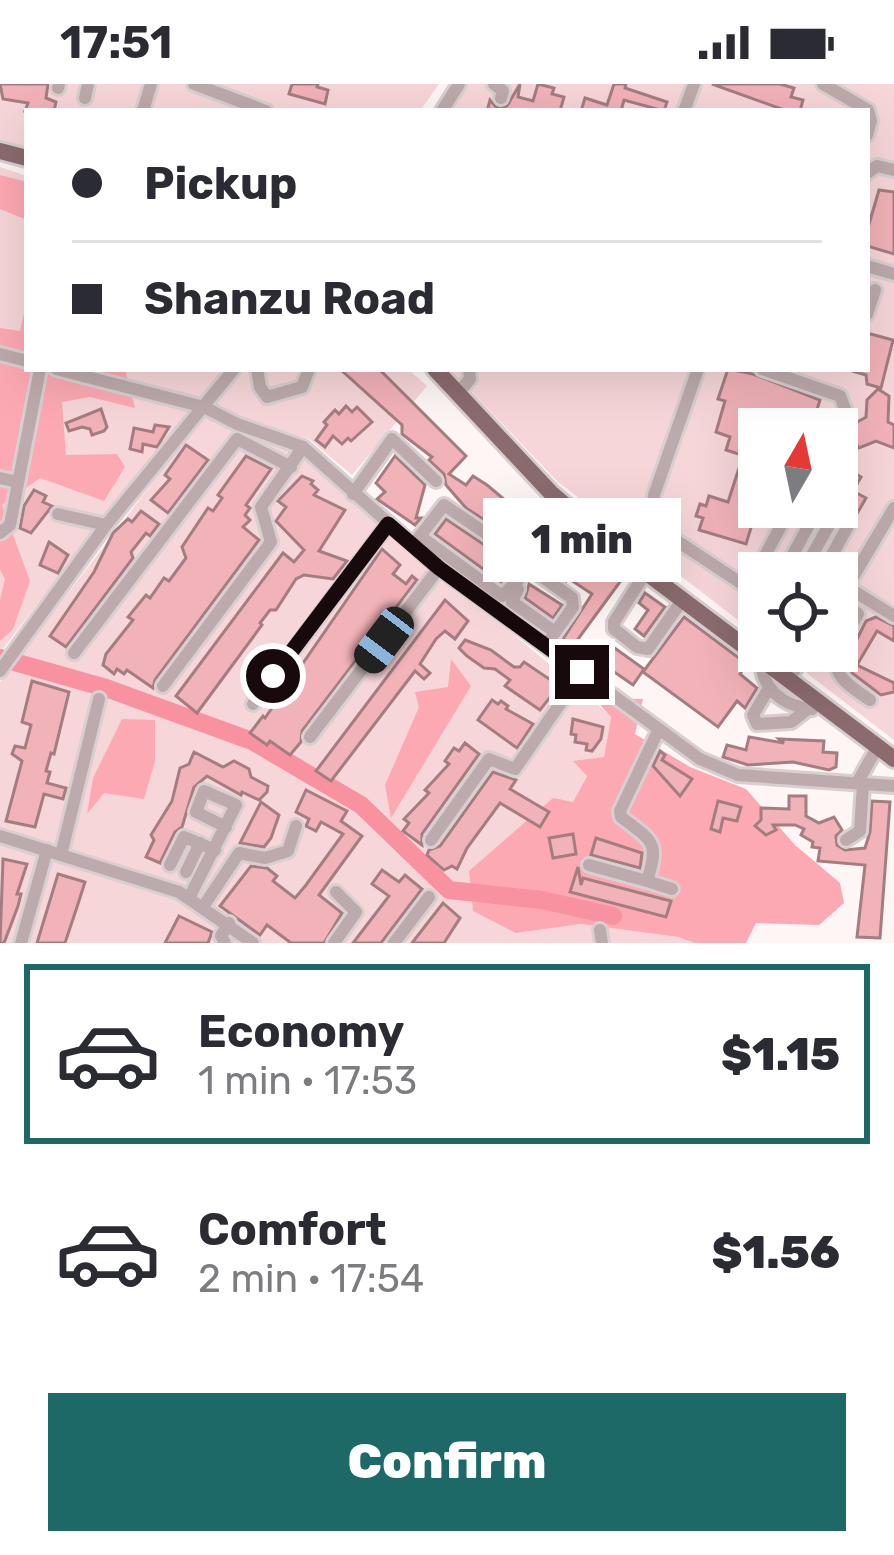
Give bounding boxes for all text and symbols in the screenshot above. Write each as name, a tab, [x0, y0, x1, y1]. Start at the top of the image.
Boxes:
text: 17:51	[60, 16, 172, 69]
text: Pickup	[144, 157, 297, 210]
text: Shanzu Road	[144, 272, 435, 325]
north arrow	[738, 408, 858, 528]
map controls	[738, 408, 858, 672]
callout: 1 min	[483, 498, 681, 582]
text: 1 min	[531, 517, 633, 563]
button: locate	[738, 552, 858, 672]
car	[348, 600, 420, 680]
route end	[555, 645, 609, 699]
route start	[246, 649, 300, 703]
icon: car	[54, 1000, 162, 1108]
text: Economy	[198, 1005, 404, 1058]
text: $1.15	[721, 1028, 840, 1081]
text: 1 min · 17:53	[198, 1058, 417, 1104]
icon: car	[54, 1198, 162, 1306]
text: Comfort	[198, 1203, 387, 1256]
text: $1.56	[712, 1226, 840, 1279]
text: 2 min · 17:54	[198, 1256, 424, 1302]
button: Confirm	[48, 1393, 846, 1531]

